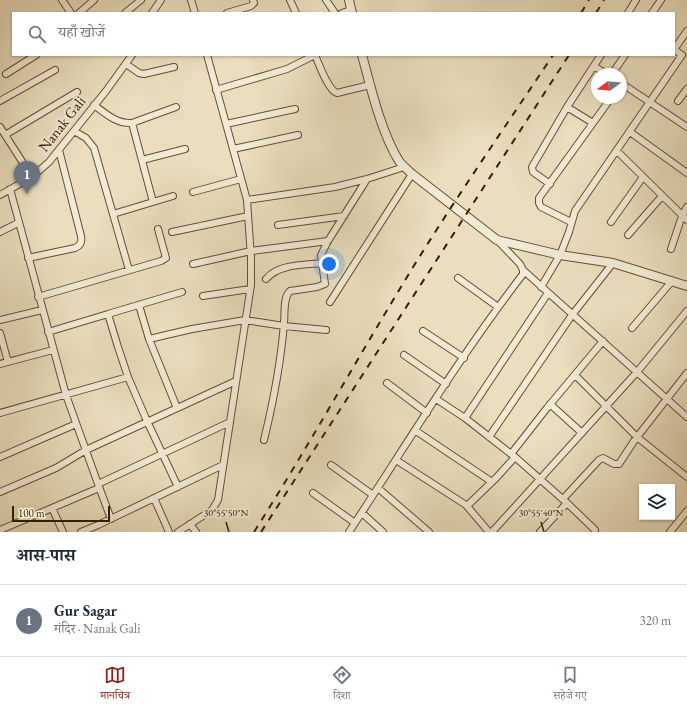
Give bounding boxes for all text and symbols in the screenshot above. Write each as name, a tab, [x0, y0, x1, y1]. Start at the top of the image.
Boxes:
search box	[12, 12, 675, 56]
text: यहाँ खोजें	[58, 22, 105, 41]
icon: search	[26, 23, 48, 45]
north arrow	[591, 68, 627, 104]
street label: Nanak Gali	[34, 92, 90, 156]
pin: 1	[14, 161, 40, 194]
your location	[319, 254, 339, 274]
map controls	[639, 484, 675, 520]
button: layers	[639, 484, 675, 520]
scale bar	[12, 504, 110, 523]
text: 100 m	[18, 506, 45, 520]
text: 30°55'50"N	[204, 506, 249, 519]
text: 30°55'40"N	[519, 506, 564, 519]
text: आस-पास	[16, 544, 75, 566]
text: Gur Sagar	[54, 601, 117, 620]
text: 1	[26, 612, 32, 629]
text: 320 m	[640, 612, 671, 629]
text: मंदिर · Nanak Gali	[54, 620, 140, 637]
tab: मानचित्र	[100, 664, 130, 706]
tab: दिशा	[331, 664, 353, 706]
tab: सहेजे गए	[553, 664, 587, 706]

